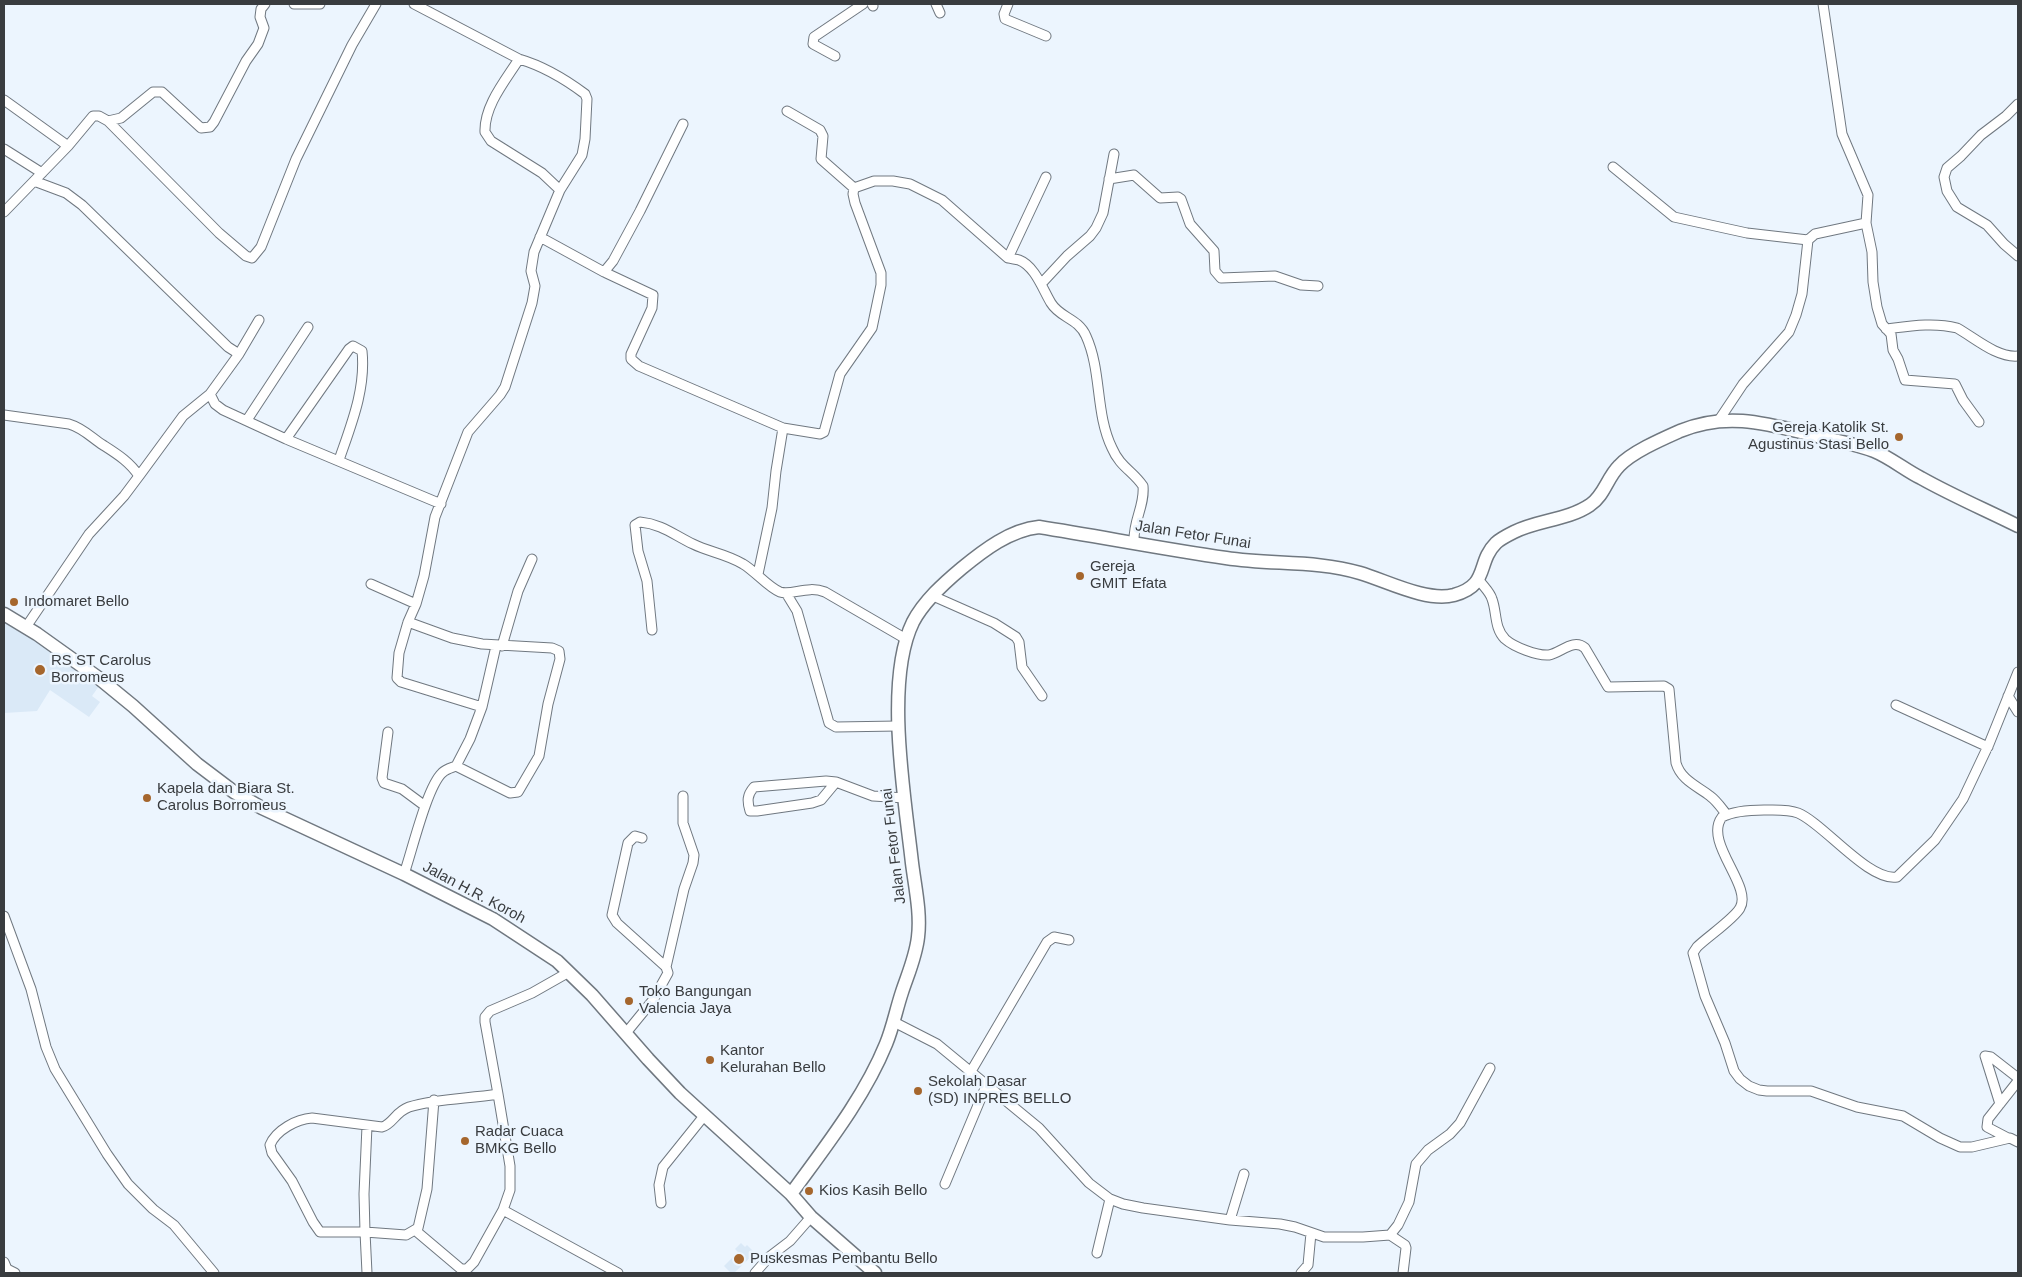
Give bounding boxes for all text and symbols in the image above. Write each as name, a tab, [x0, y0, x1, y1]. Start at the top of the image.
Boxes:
place label: Gereja Katolik St. Agustinus Stasi Bello	[1748, 419, 1889, 454]
marker: Gereja Katolik St. Agustinus Stasi Bello	[1893, 431, 1905, 443]
street label: Jalan Fetor Funai	[1134, 517, 1252, 553]
place label: Gereja GMIT Efata	[1090, 558, 1167, 593]
marker: Gereja GMIT Efata	[1074, 570, 1086, 582]
place label: Indomaret Bello	[24, 593, 129, 611]
marker: Indomaret Bello	[8, 596, 20, 608]
place label: RS ST Carolus Borromeus	[51, 652, 151, 687]
marker: RS ST Carolus Borromeus	[33, 663, 47, 677]
place label: Kapela dan Biara St. Carolus Borromeus	[157, 780, 295, 815]
street label: Jalan Fetor Funai	[878, 787, 910, 905]
marker: Kapela dan Biara St. Carolus Borromeus	[141, 792, 153, 804]
street label: Jalan H.R. Koroh	[419, 858, 529, 928]
place label: Toko Bangungan Valencia Jaya	[639, 983, 752, 1018]
marker: Toko Bangungan Valencia Jaya	[623, 995, 635, 1007]
place label: Kantor Kelurahan Bello	[720, 1042, 826, 1077]
marker: Kantor Kelurahan Bello	[704, 1054, 716, 1066]
place label: Sekolah Dasar (SD) INPRES BELLO	[928, 1073, 1071, 1108]
marker: Sekolah Dasar (SD) INPRES BELLO	[912, 1085, 924, 1097]
place label: Radar Cuaca BMKG Bello	[475, 1123, 563, 1158]
marker: Radar Cuaca BMKG Bello	[459, 1135, 471, 1147]
place label: Kios Kasih Bello	[819, 1182, 927, 1200]
marker: Kios Kasih Bello	[803, 1185, 815, 1197]
place label: Puskesmas Pembantu Bello	[750, 1250, 938, 1268]
marker: Puskesmas Pembantu Bello	[732, 1252, 746, 1266]

